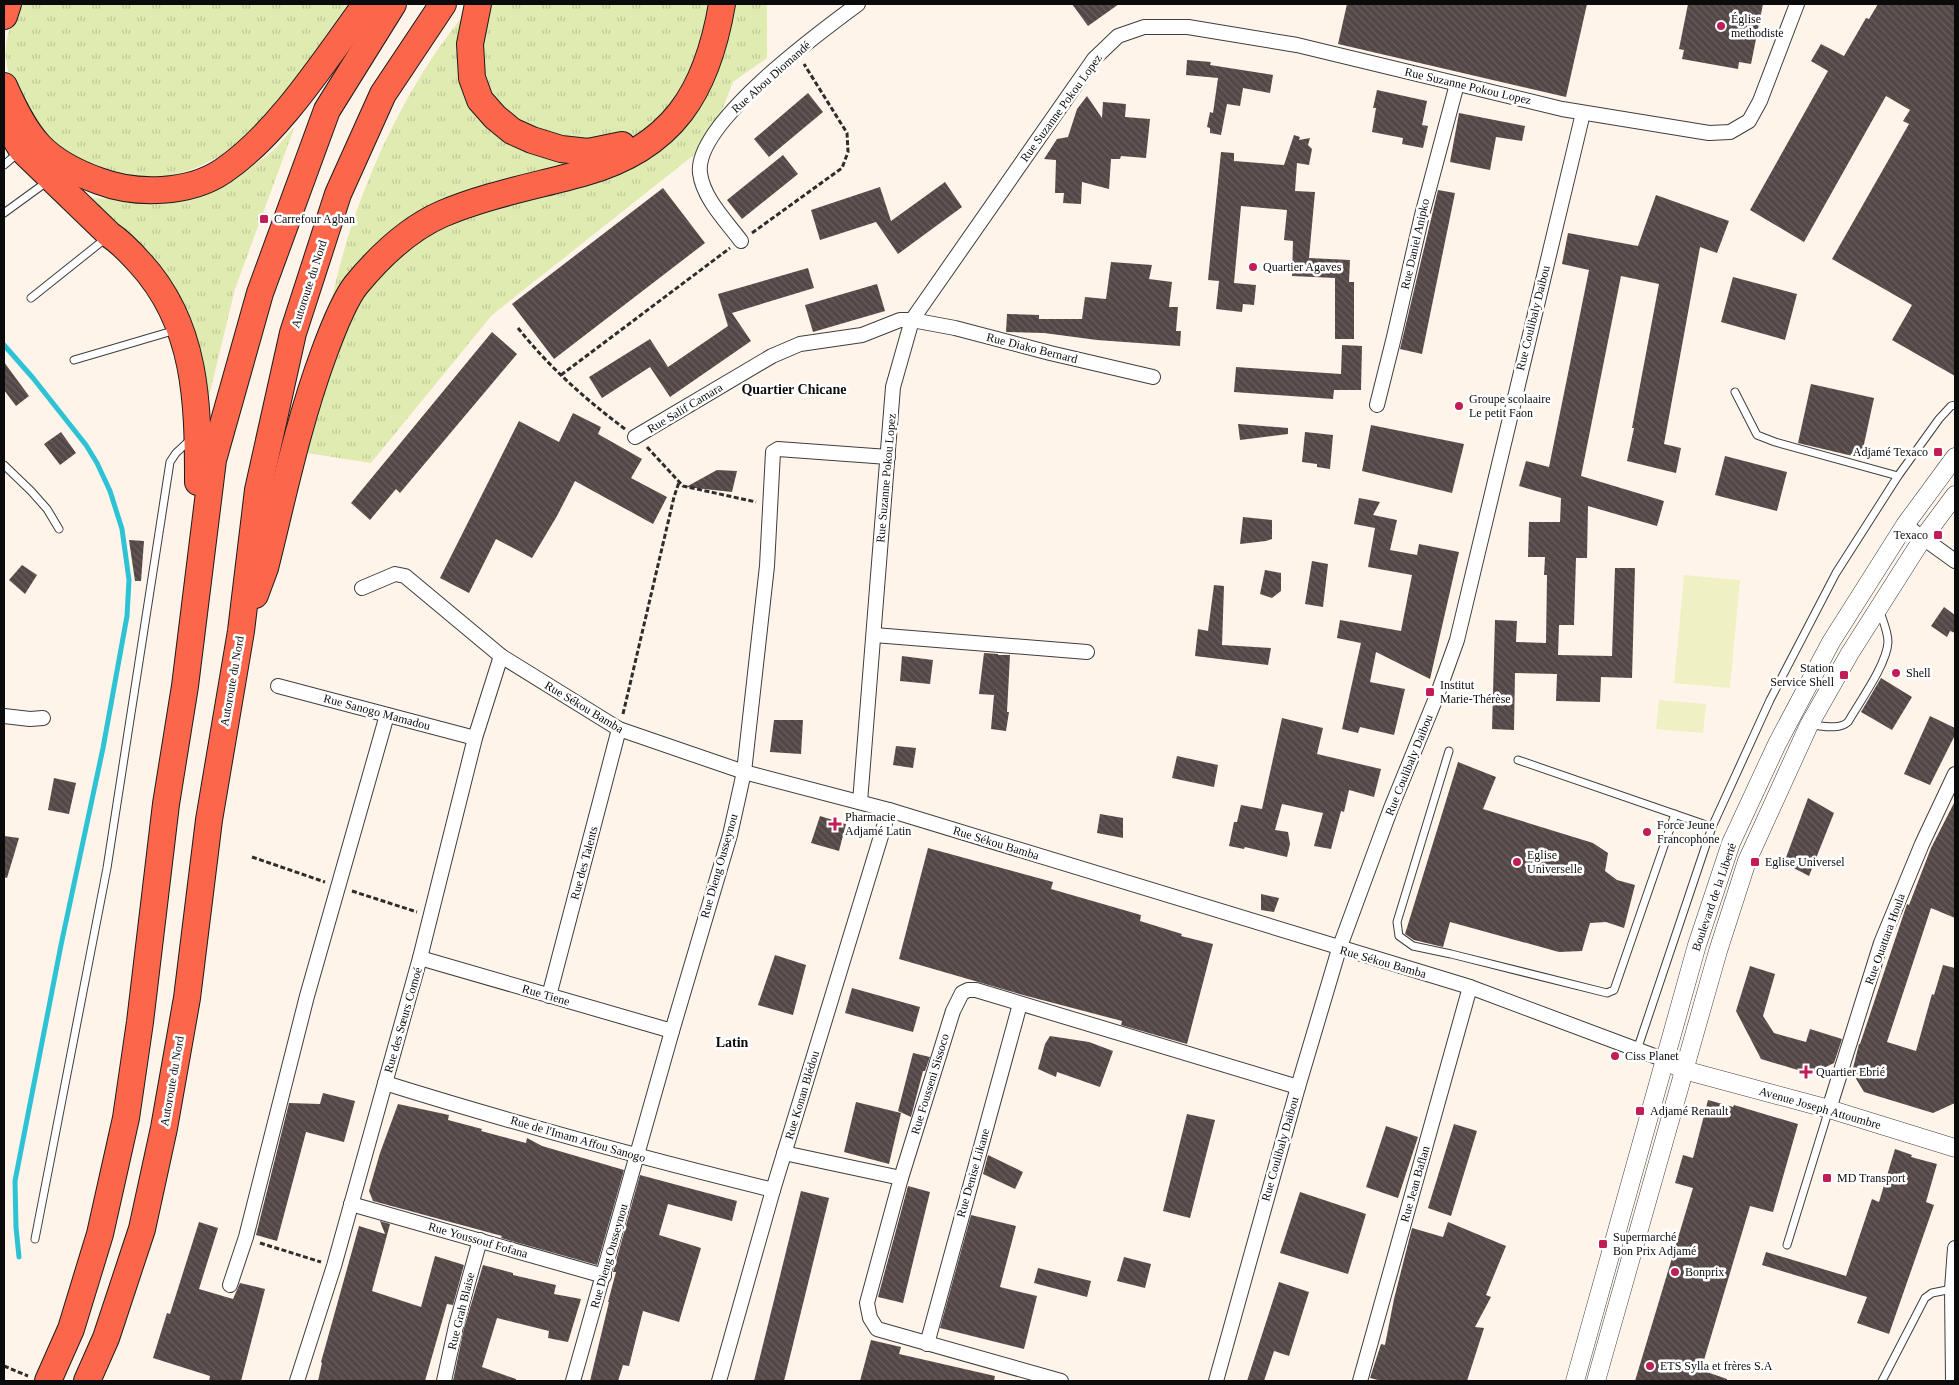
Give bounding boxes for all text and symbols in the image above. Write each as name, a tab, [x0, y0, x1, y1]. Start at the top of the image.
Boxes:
place label: Église methodiste	[1731, 12, 1784, 40]
marker: Église methodiste	[1715, 20, 1727, 32]
street label: Rue Abou Diomandé	[729, 38, 813, 116]
street label: Rue Suzanne Pokou Lopez	[1017, 51, 1105, 165]
street label: Rue Suzanne Pokou Lopez	[1403, 65, 1533, 107]
street label: Rue Daniel Anipko	[1398, 197, 1432, 291]
place label: Carrefour Agban	[274, 212, 355, 226]
marker: Carrefour Agban	[258, 213, 270, 225]
street label: Autoroute du Nord	[288, 238, 330, 330]
place label: Quartier Agaves	[1263, 260, 1342, 274]
marker: Quartier Agaves	[1247, 261, 1259, 273]
street label: Rue Coulibaly Daibou	[1513, 264, 1553, 372]
street label: Rue Diako Bernard	[985, 330, 1079, 366]
street label: Rue Salif Camara	[645, 380, 726, 436]
district label: Quartier Chicane	[741, 382, 847, 397]
place label: Groupe scolaaire Le petit Faon	[1469, 392, 1551, 420]
marker: Groupe scolaaire Le petit Faon	[1453, 400, 1465, 412]
street label: Rue Suzanne Pokou Lopez	[873, 413, 899, 543]
place label: Adjamé Texaco	[1853, 445, 1928, 459]
marker: Adjamé Texaco	[1932, 446, 1944, 458]
place label: Texaco	[1894, 528, 1928, 542]
marker: Texaco	[1932, 529, 1944, 541]
street label: Autoroute du Nord	[217, 635, 247, 727]
place label: Station Service Shell	[1770, 661, 1835, 689]
place label: Shell	[1906, 666, 1931, 680]
marker: Shell	[1890, 667, 1902, 679]
marker: Station Service Shell	[1838, 669, 1850, 681]
street label: Rue Sékou Bamba	[542, 678, 626, 736]
place label: Institut Marie-Thérèse	[1440, 678, 1511, 706]
marker: Institut Marie-Thérèse	[1424, 686, 1436, 698]
street label: Rue Sanogo Mamadou	[322, 691, 432, 733]
street label: Rue Coulibaly Daibou	[1382, 712, 1436, 818]
place label: Pharmacie Adjamé Latin	[845, 810, 911, 838]
street label: Rue Dieng Ousseynou	[697, 812, 741, 920]
marker: Pharmacie Adjamé Latin	[829, 818, 841, 830]
place label: Force Jeune Francophone	[1657, 818, 1720, 846]
street label: Rue Sékou Bamba	[951, 823, 1041, 863]
street label: Rue des Talents	[567, 824, 601, 901]
marker: Force Jeune Francophone	[1641, 826, 1653, 838]
street label: Boulevard de la Liberté	[1689, 841, 1739, 953]
place label: Eglise Universelle	[1527, 848, 1582, 876]
place label: Eglise Universel	[1765, 855, 1845, 869]
marker: Eglise Universelle	[1511, 856, 1523, 868]
marker: Eglise Universel	[1749, 856, 1761, 868]
street label: Rue Ouattara Houla	[1862, 891, 1908, 986]
street label: Rue Sékou Bamba	[1338, 943, 1429, 981]
street label: Rue des Sœurs Comoé	[381, 966, 425, 1074]
street label: Rue Tiene	[521, 982, 571, 1008]
street label: Rue Fousseni Sissoco	[908, 1032, 952, 1136]
street label: Autoroute du Nord	[157, 1035, 187, 1127]
district label: Latin	[716, 1035, 749, 1050]
street label: Rue Konan Blédou	[782, 1049, 822, 1141]
place label: Ciss Planet	[1625, 1049, 1679, 1063]
marker: Ciss Planet	[1609, 1050, 1621, 1062]
place label: Quartier Ebrié	[1816, 1065, 1885, 1079]
marker: Quartier Ebrié	[1800, 1066, 1812, 1078]
street label: Avenue Joseph Attoumbre	[1757, 1084, 1883, 1132]
street label: Rue Coulibaly Daibou	[1258, 1095, 1302, 1203]
place label: Adjamé Renault	[1650, 1104, 1729, 1118]
marker: Adjamé Renault	[1634, 1105, 1646, 1117]
street label: Rue de l'Imam Affou Sanogo	[509, 1113, 647, 1165]
street label: Rue Denise Likane	[954, 1127, 992, 1219]
street label: Rue Jean Baflan	[1397, 1144, 1433, 1224]
place label: MD Transport	[1837, 1171, 1906, 1185]
marker: MD Transport	[1821, 1172, 1833, 1184]
street label: Rue Dieng Ousseynou	[587, 1202, 631, 1310]
street label: Rue Youssouf Fofana	[427, 1219, 530, 1261]
place label: Supermarché Bon Prix Adjamé	[1613, 1230, 1696, 1258]
marker: Supermarché Bon Prix Adjamé	[1597, 1238, 1609, 1250]
place label: Bonprix	[1685, 1265, 1724, 1279]
marker: Bonprix	[1669, 1266, 1681, 1278]
street label: Rue Grah Blaise	[445, 1271, 477, 1351]
place label: ETS Sylla et frères S.A	[1660, 1359, 1773, 1373]
marker: ETS Sylla et frères S.A	[1644, 1360, 1656, 1372]

